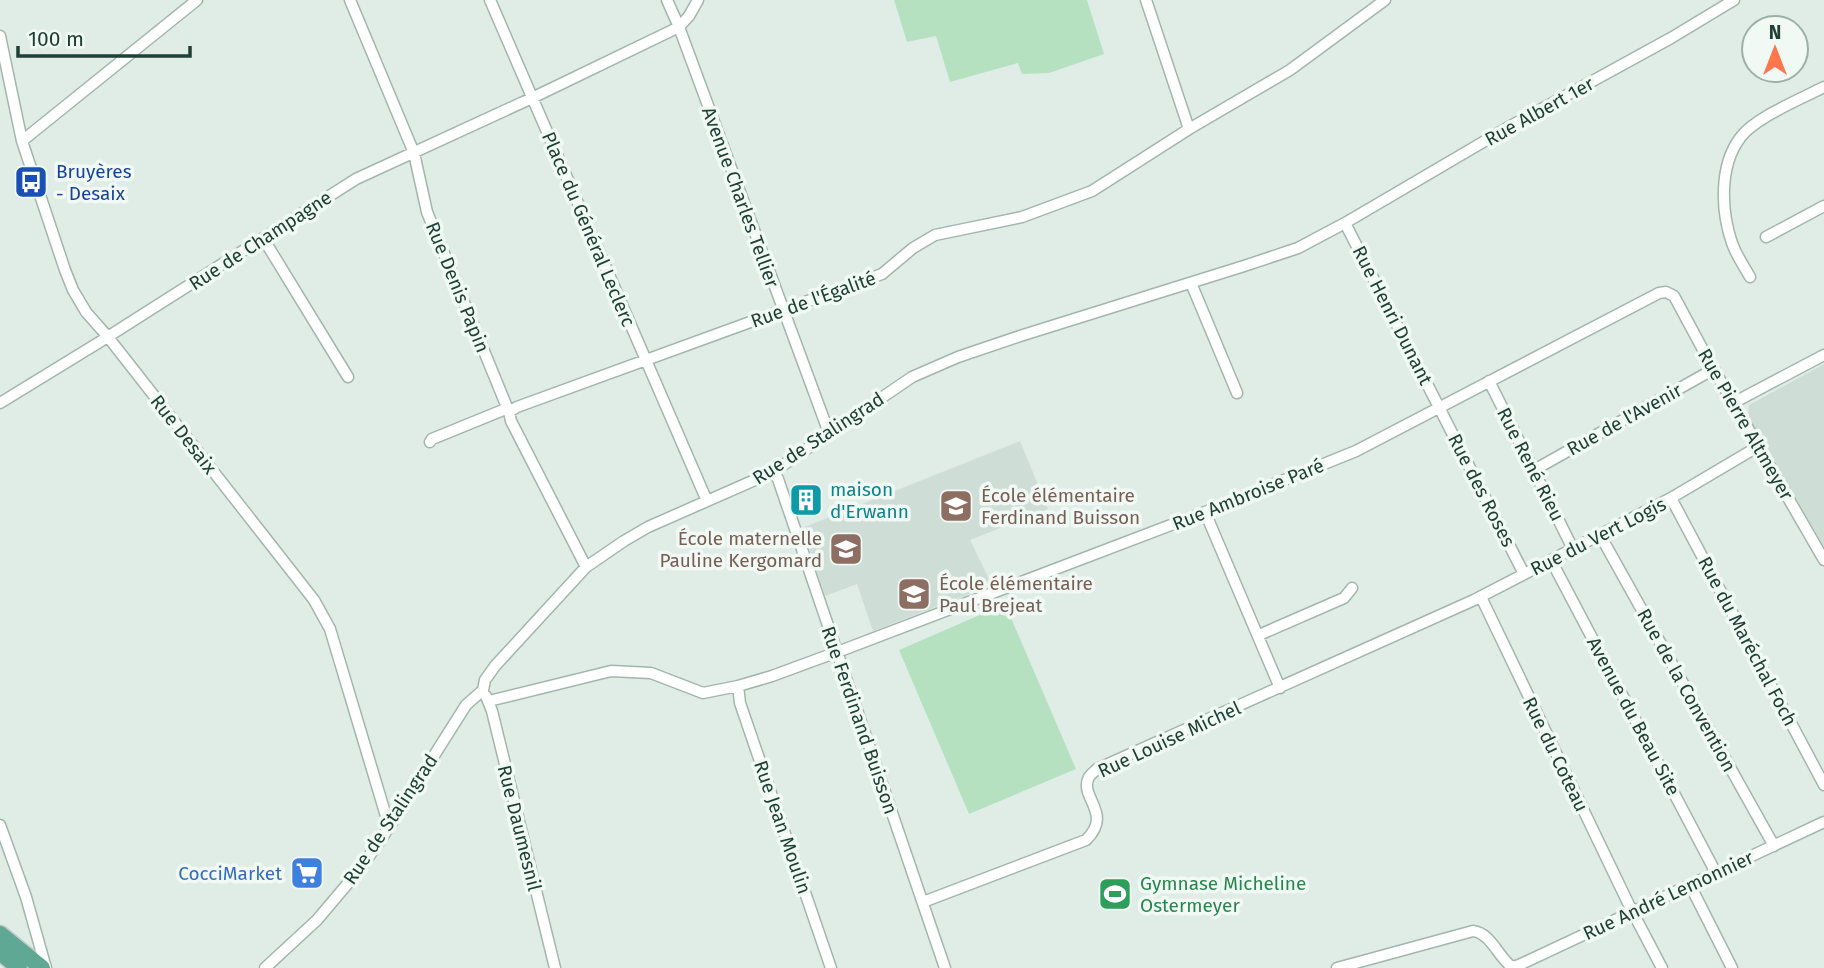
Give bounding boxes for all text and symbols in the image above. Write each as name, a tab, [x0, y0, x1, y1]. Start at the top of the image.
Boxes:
scale bar	[18, 14, 189, 58]
north arrow	[1740, 14, 1810, 84]
text: N	[1769, 21, 1781, 44]
text: 100 m	[28, 26, 84, 52]
street label: Rue Albert 1er	[1481, 72, 1598, 151]
street label: Avenue Charles Tellier	[697, 104, 784, 291]
street label: Place du Général Leclerc	[537, 128, 640, 330]
place label: Bruyères - Desaix	[56, 160, 132, 205]
bus stop icon: Bruyères - Desaix	[12, 163, 50, 201]
street label: Rue de Champagne	[185, 186, 336, 295]
street label: Rue Denis Papin	[421, 218, 494, 356]
street label: Rue Henri Dunant	[1348, 242, 1438, 389]
street label: Rue de l'Égalité	[747, 266, 879, 333]
street label: Rue Pierre Altmeyer	[1693, 344, 1799, 505]
street label: Rue de l'Avenir	[1563, 378, 1686, 461]
street label: Rue de Stalingrad	[748, 387, 888, 490]
street label: Rue Desaix	[146, 390, 222, 479]
street label: Rue René Rieu	[1492, 404, 1569, 525]
street label: Rue des Roses	[1443, 430, 1520, 551]
street label: Rue Ambroise Paré	[1169, 454, 1327, 535]
place label: maison d'Erwann	[830, 478, 909, 523]
building icon: maison d'Erwann	[787, 481, 825, 519]
place label: École élémentaire Ferdinand Buisson	[981, 484, 1140, 529]
school or university icon: École élémentaire Ferdinand Buisson	[937, 487, 975, 525]
street label: Rue du Vert Logis	[1527, 492, 1670, 581]
place label: École maternelle Pauline Kergomard	[659, 527, 822, 572]
school or university icon: École maternelle Pauline Kergomard	[827, 530, 865, 568]
street label: Rue du Maréchal Foch	[1693, 553, 1802, 730]
place label: École élémentaire Paul Brejeat	[939, 572, 1093, 617]
school or university icon: École élémentaire Paul Brejeat	[895, 575, 933, 613]
street label: Rue de la Convention	[1632, 605, 1741, 776]
street label: Rue Ferdinand Buisson	[817, 623, 903, 817]
street label: Avenue du Beau Site	[1582, 633, 1685, 799]
street label: Rue du Coteau	[1518, 693, 1593, 815]
street label: Rue Louise Michel	[1094, 696, 1245, 783]
street label: Rue de Stalingrad	[338, 750, 443, 889]
street label: Rue Jean Moulin	[749, 758, 816, 897]
street label: Rue Daumesnil	[493, 763, 546, 894]
street label: Rue André Lemonnier	[1579, 846, 1758, 945]
supermarket icon: CocciMarket	[288, 854, 326, 892]
place label: CocciMarket	[178, 862, 282, 885]
place label: Gymnase Micheline Ostermeyer	[1140, 872, 1306, 917]
sports icon: Gymnase Micheline Ostermeyer	[1096, 875, 1134, 913]

